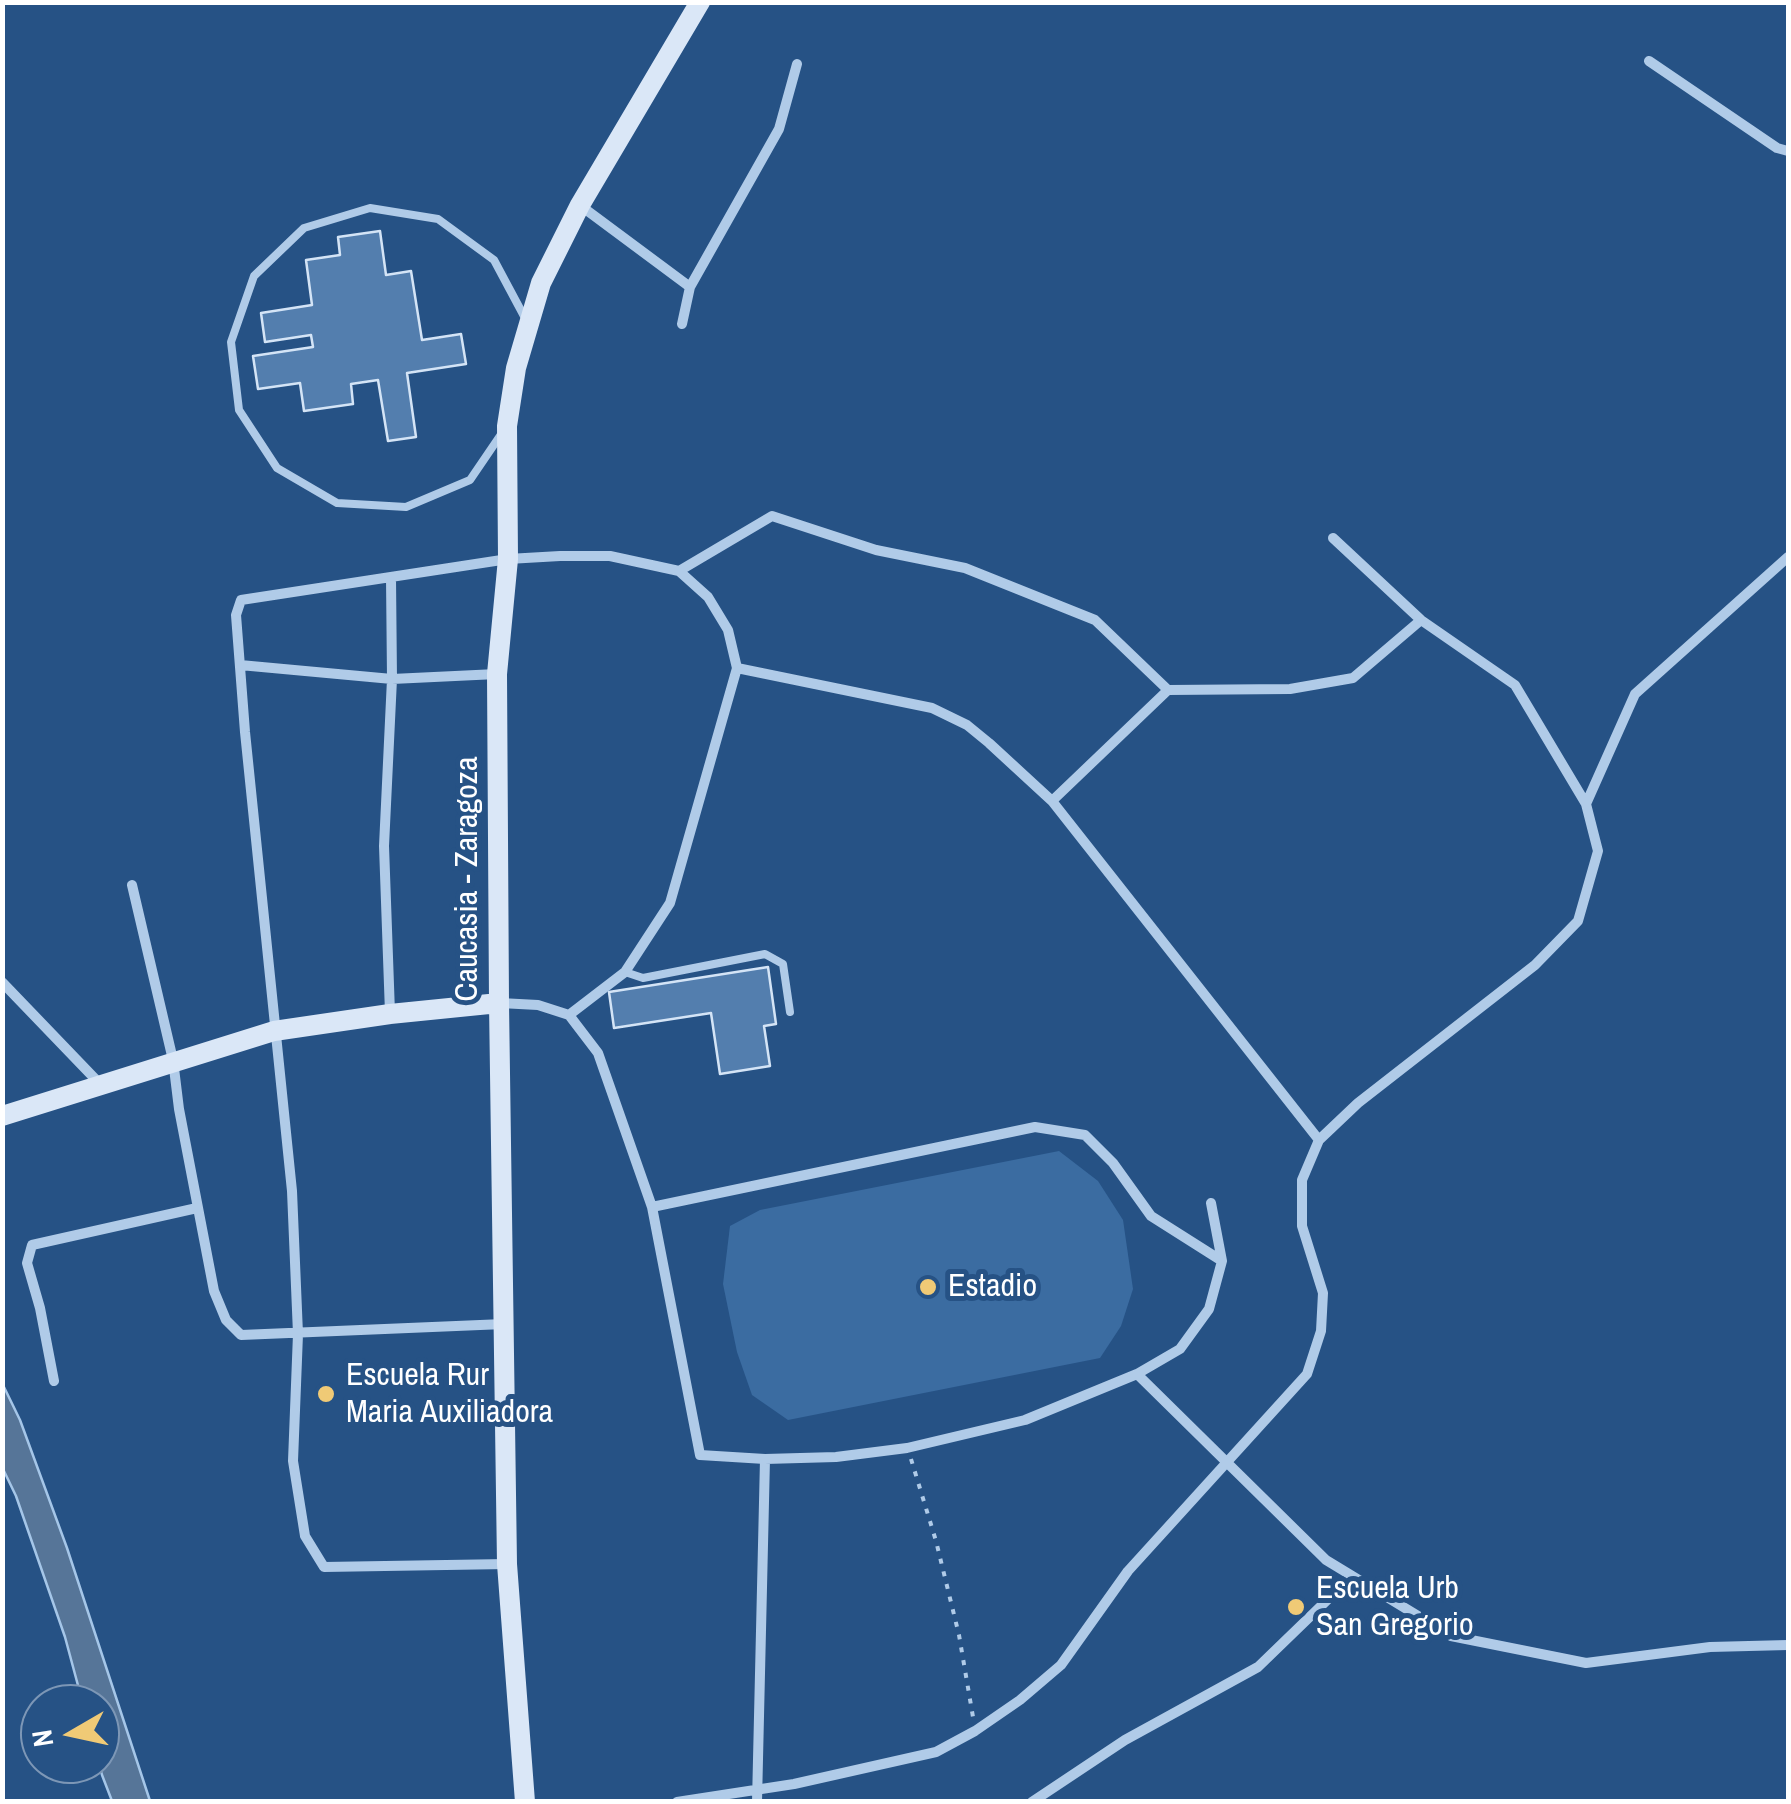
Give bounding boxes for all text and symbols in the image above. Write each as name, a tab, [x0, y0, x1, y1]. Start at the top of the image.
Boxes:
street label: Caucasia - Zaragoza	[449, 756, 487, 1002]
place label: Estadio	[948, 1268, 1037, 1306]
marker: Estadio	[917, 1276, 939, 1298]
place label: Escuela Rur Maria Auxiliadora	[346, 1357, 553, 1432]
marker: Escuela Rur Maria Auxiliadora	[315, 1383, 337, 1405]
place label: Escuela Urb San Gregorio	[1316, 1570, 1474, 1645]
marker: Escuela Urb San Gregorio	[1285, 1596, 1307, 1618]
north arrow	[20, 1684, 120, 1784]
text: N	[22, 1727, 62, 1750]

